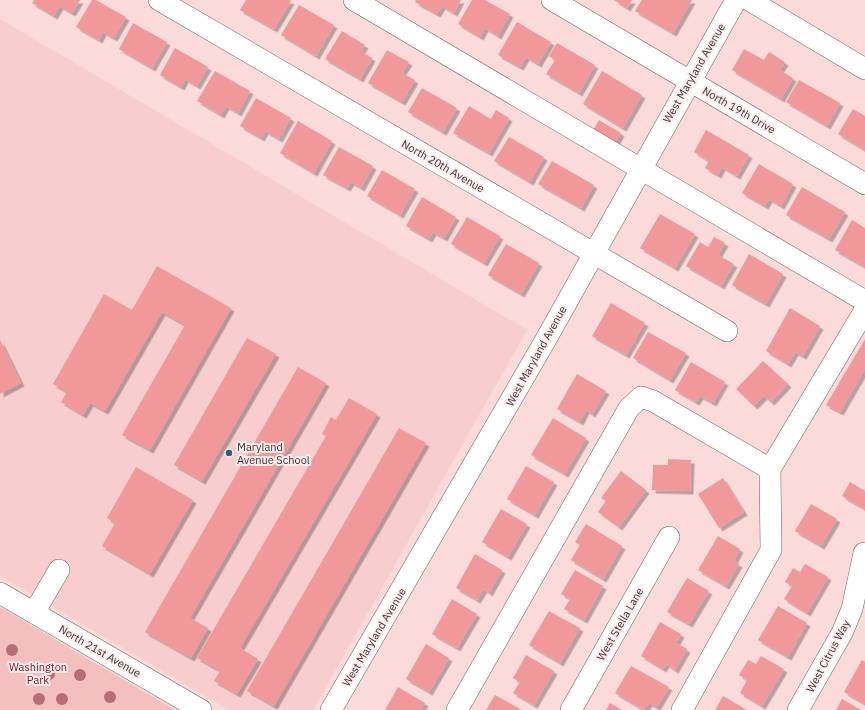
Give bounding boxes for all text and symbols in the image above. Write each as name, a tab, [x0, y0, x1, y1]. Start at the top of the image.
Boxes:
street label: West Maryland Avenue	[660, 21, 728, 125]
street label: North 19th Drive	[700, 83, 778, 137]
street label: North 20th Avenue	[399, 137, 487, 195]
street label: West Maryland Avenue	[503, 303, 569, 409]
place label: Maryland Avenue School	[237, 440, 310, 467]
marker: Maryland Avenue School	[224, 448, 234, 458]
street label: West Maryland Avenue	[339, 585, 409, 689]
street label: West Stella Lane	[594, 585, 646, 663]
street label: West Citrus Way	[803, 617, 853, 695]
street label: North 21st Avenue	[56, 622, 144, 680]
park label: Washington Park	[9, 660, 67, 687]

